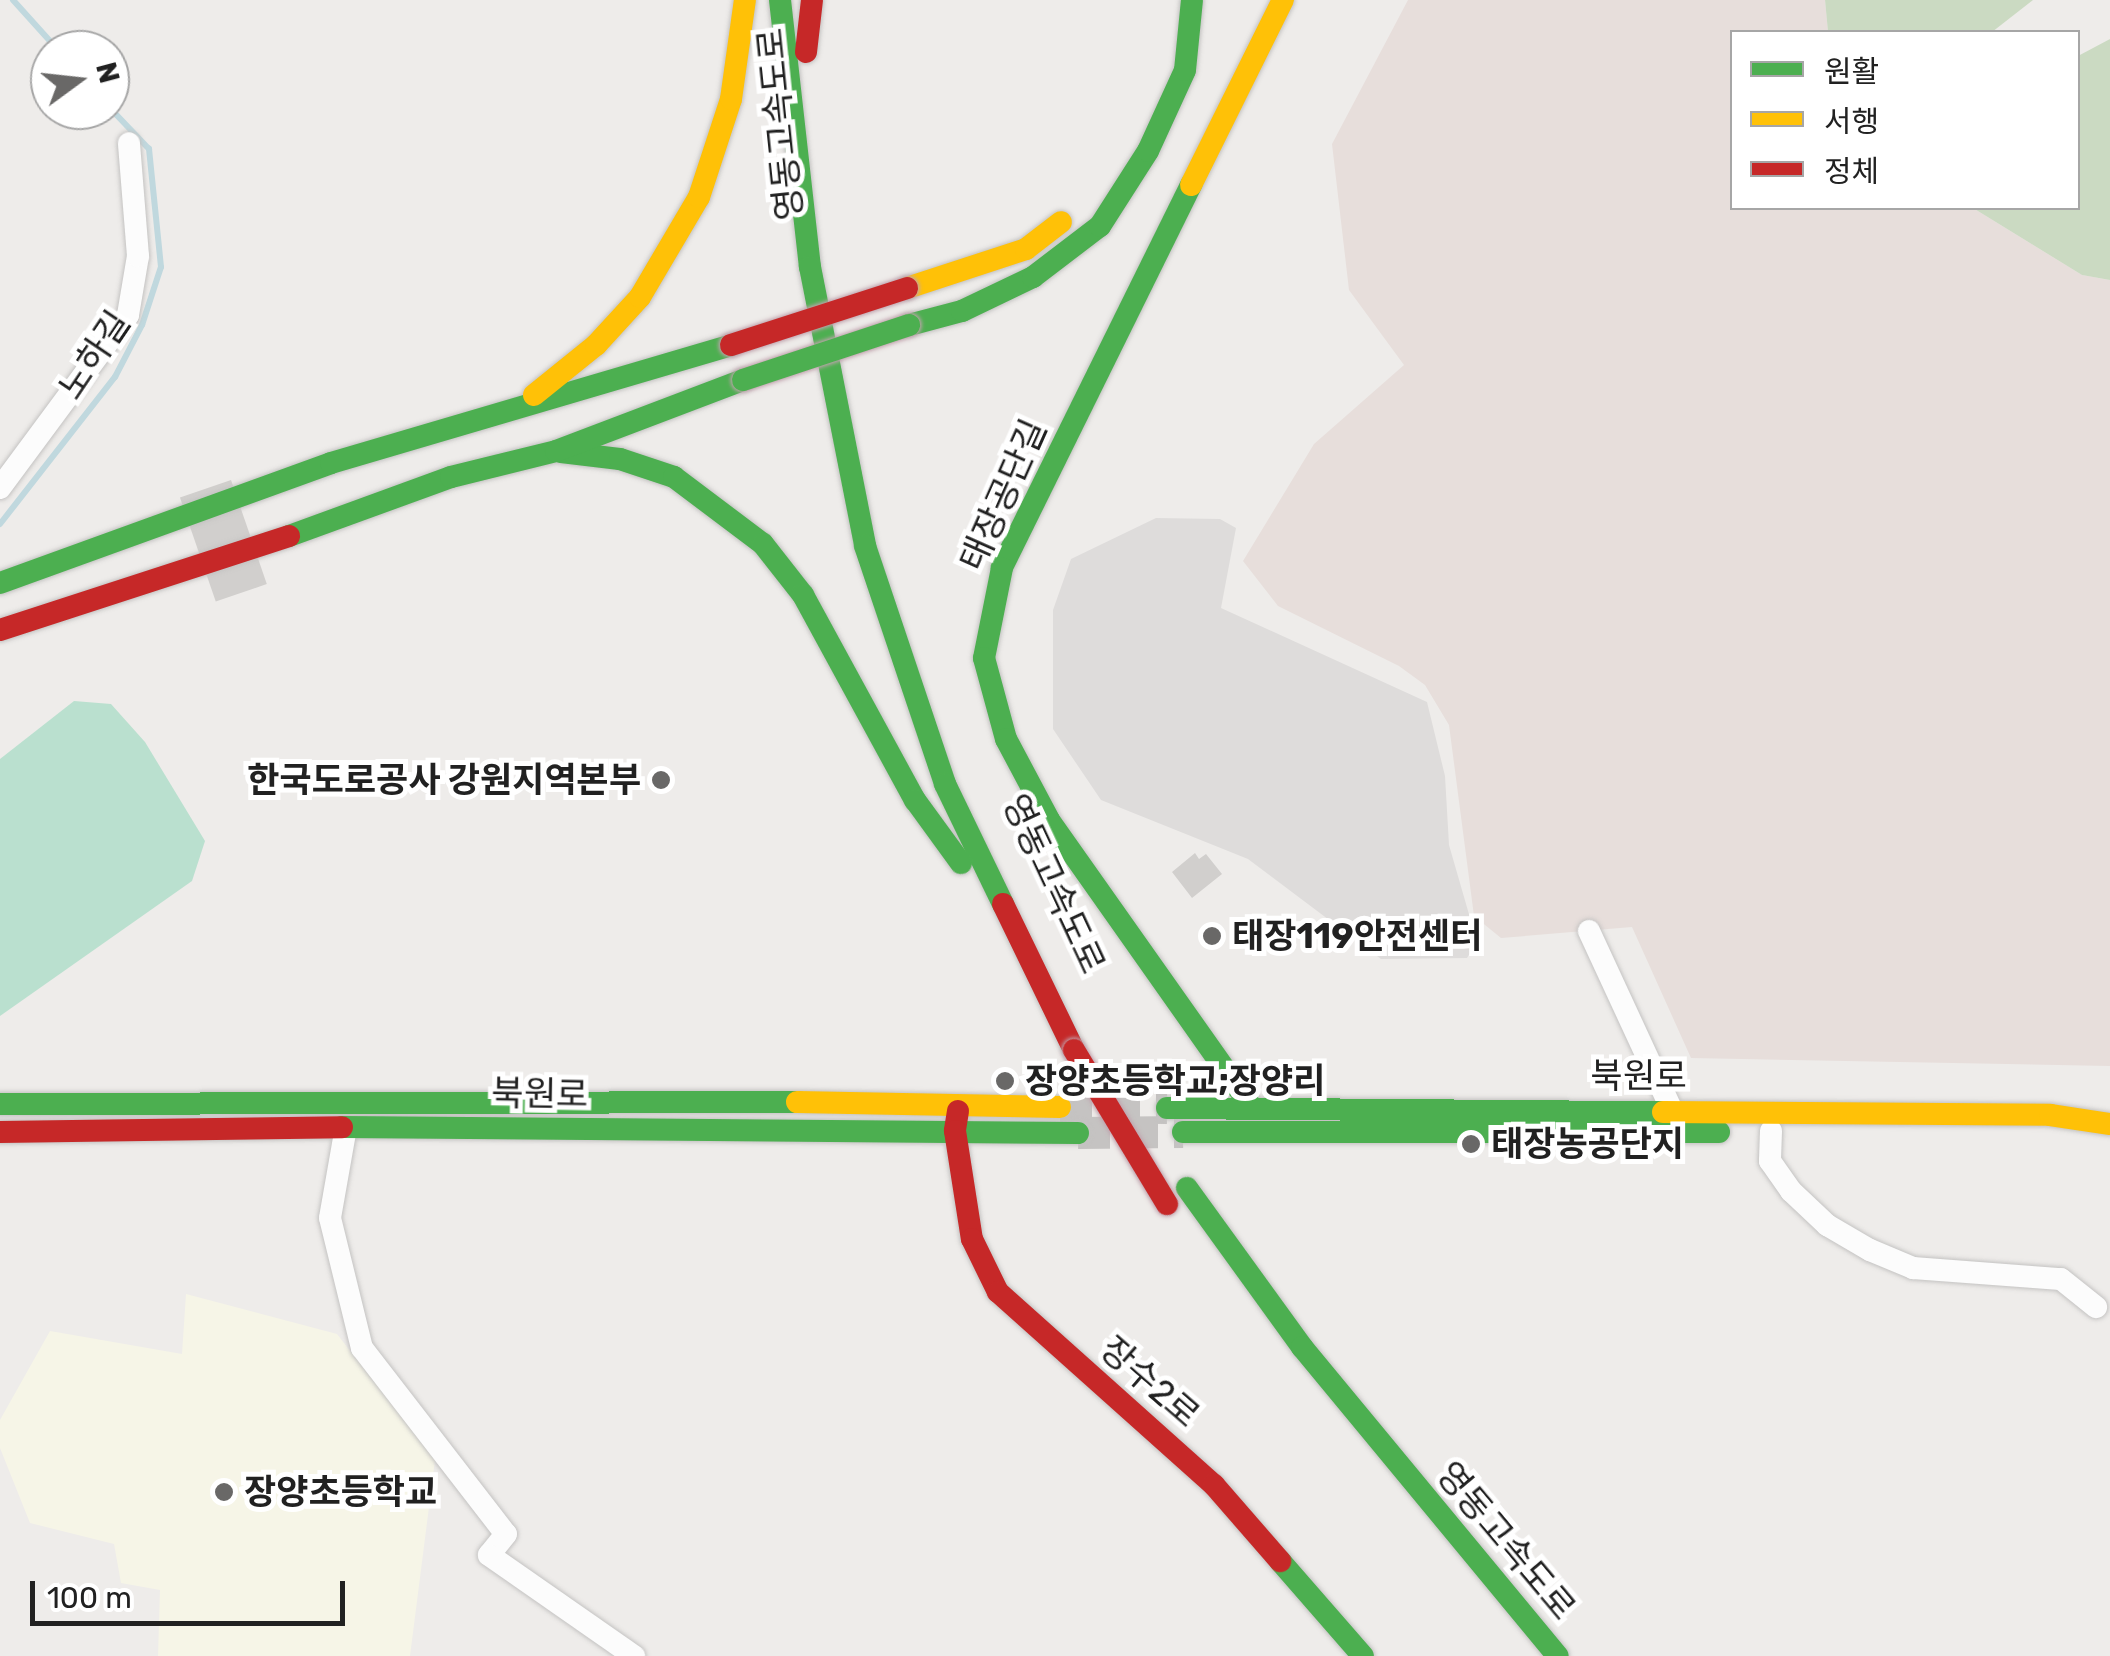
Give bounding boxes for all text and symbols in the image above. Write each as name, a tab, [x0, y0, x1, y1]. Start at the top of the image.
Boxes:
street label: 영동고속도로	[749, 26, 811, 222]
north arrow	[30, 30, 130, 130]
legend	[1730, 30, 2080, 210]
text: 원활	[1824, 54, 1879, 90]
text: N	[89, 59, 126, 87]
text: 서행	[1824, 104, 1879, 140]
text: 정체	[1824, 154, 1879, 190]
street label: 노하길	[50, 303, 138, 407]
street label: 태장공단길	[951, 413, 1055, 577]
place label: 한국도로공사 강원지역본부	[247, 759, 641, 801]
marker: 한국도로공사 강원지역본부	[650, 769, 672, 791]
street label: 영동고속도로	[994, 788, 1114, 980]
place label: 태장119안전센터	[1232, 915, 1482, 957]
marker: 태장119안전센터	[1201, 925, 1223, 947]
street label: 북원로	[1591, 1055, 1687, 1097]
place label: 장양초등학교;장양리	[1025, 1060, 1325, 1102]
marker: 장양초등학교;장양리	[994, 1070, 1016, 1092]
street label: 북원로	[491, 1072, 589, 1116]
place label: 태장농공단지	[1491, 1123, 1684, 1165]
marker: 태장농공단지	[1460, 1133, 1482, 1155]
street label: 장수2로	[1092, 1328, 1208, 1436]
street label: 영동고속도로	[1428, 1454, 1584, 1628]
place label: 장양초등학교	[244, 1471, 437, 1513]
marker: 장양초등학교	[213, 1481, 235, 1503]
scale bar	[35, 1561, 350, 1623]
text: 100 m	[47, 1580, 132, 1616]

